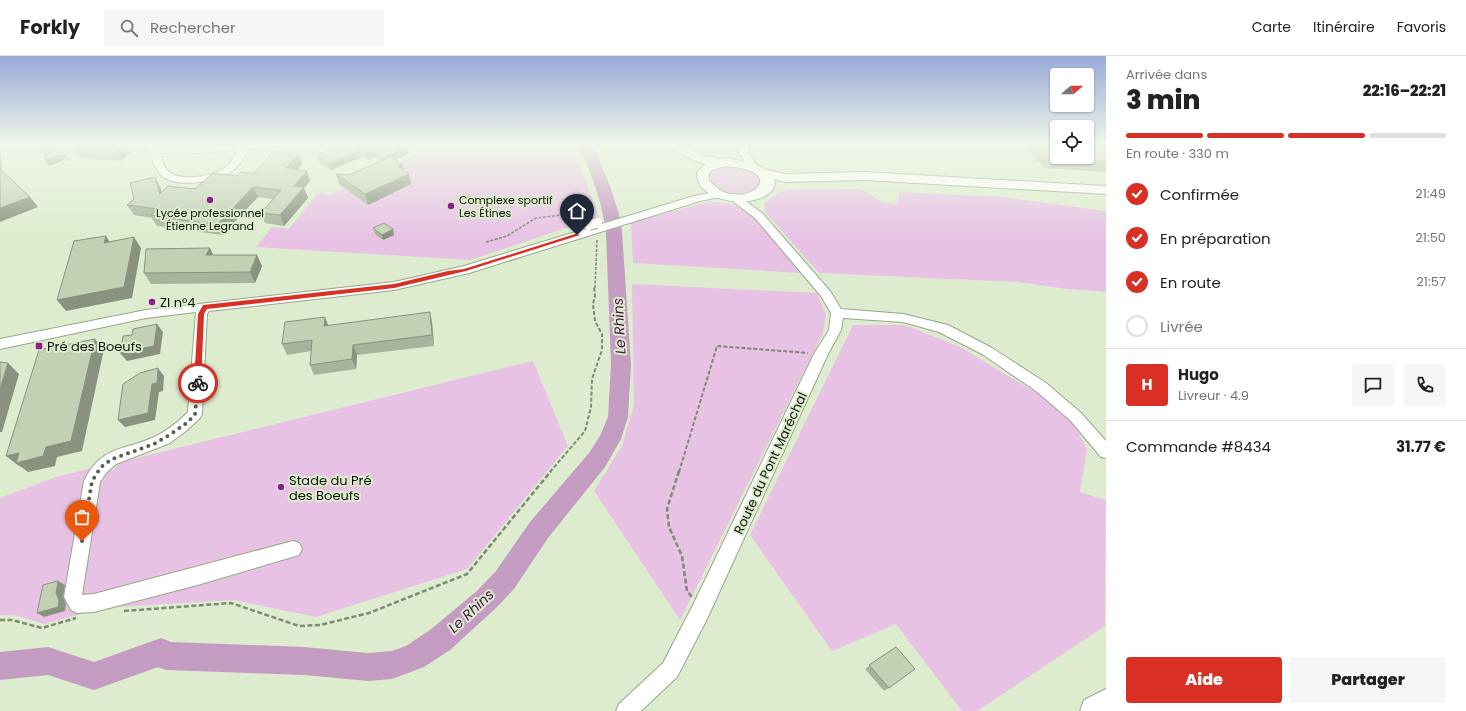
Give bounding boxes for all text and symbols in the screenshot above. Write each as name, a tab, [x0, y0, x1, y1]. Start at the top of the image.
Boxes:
search box	[104, 10, 384, 46]
text: Forkly	[20, 14, 80, 41]
icon: search	[118, 17, 140, 39]
text: Rechercher	[150, 17, 236, 38]
text: Carte	[1252, 17, 1291, 37]
text: Itinéraire	[1313, 17, 1375, 37]
text: Favoris	[1397, 17, 1446, 37]
text: Arrivée dans	[1126, 65, 1207, 84]
north arrow	[1050, 68, 1094, 112]
map controls	[1050, 68, 1094, 164]
text: 22:16–22:21	[1363, 80, 1446, 101]
text: 3 min	[1126, 82, 1200, 118]
button: locate	[1050, 120, 1094, 164]
text: En route · 330 m	[1126, 144, 1229, 163]
icon: check	[1126, 183, 1148, 205]
text: Confirmée	[1160, 184, 1239, 205]
text: 21:49	[1415, 184, 1446, 203]
place label: Complexe sportif Les Étines	[459, 192, 553, 221]
pin	[560, 194, 594, 235]
marker: Lycée professionnel Étienne Legrand	[205, 195, 215, 205]
icon: home	[566, 200, 588, 222]
marker: Complexe sportif Les Étines	[446, 201, 456, 211]
place label: Lycée professionnel Étienne Legrand	[156, 205, 264, 234]
icon: check	[1126, 227, 1148, 249]
text: En préparation	[1160, 228, 1271, 249]
text: 21:50	[1415, 228, 1446, 247]
icon: check	[1126, 271, 1148, 293]
text: En route	[1160, 272, 1221, 293]
text: 21:57	[1416, 272, 1446, 291]
place label: ZI n°4	[160, 293, 196, 312]
marker: ZI n°4	[147, 297, 157, 307]
water label: Le Rhins	[608, 297, 630, 355]
text: Livrée	[1160, 316, 1203, 337]
place label: Pré des Boeufs	[47, 337, 142, 356]
marker: Pré des Boeufs	[34, 341, 44, 351]
courier	[178, 363, 218, 403]
text: Hugo	[1178, 364, 1219, 385]
button: chat	[1352, 364, 1394, 406]
button: phone	[1404, 364, 1446, 406]
icon: bike	[187, 372, 209, 394]
text: H	[1142, 374, 1152, 395]
text: Livreur · 4.9	[1178, 386, 1249, 405]
street label: Route du Pont Maréchal	[729, 389, 812, 537]
text: Commande #8434	[1126, 436, 1271, 457]
text: 31.77 €	[1396, 436, 1446, 457]
place label: Stade du Pré des Boeufs	[289, 471, 372, 505]
marker: Stade du Pré des Boeufs	[276, 482, 286, 492]
pin	[65, 500, 99, 541]
icon: bag	[71, 506, 93, 528]
water label: Le Rhins	[444, 585, 498, 637]
button: Aide	[1126, 657, 1282, 703]
button: Partager	[1290, 657, 1446, 703]

